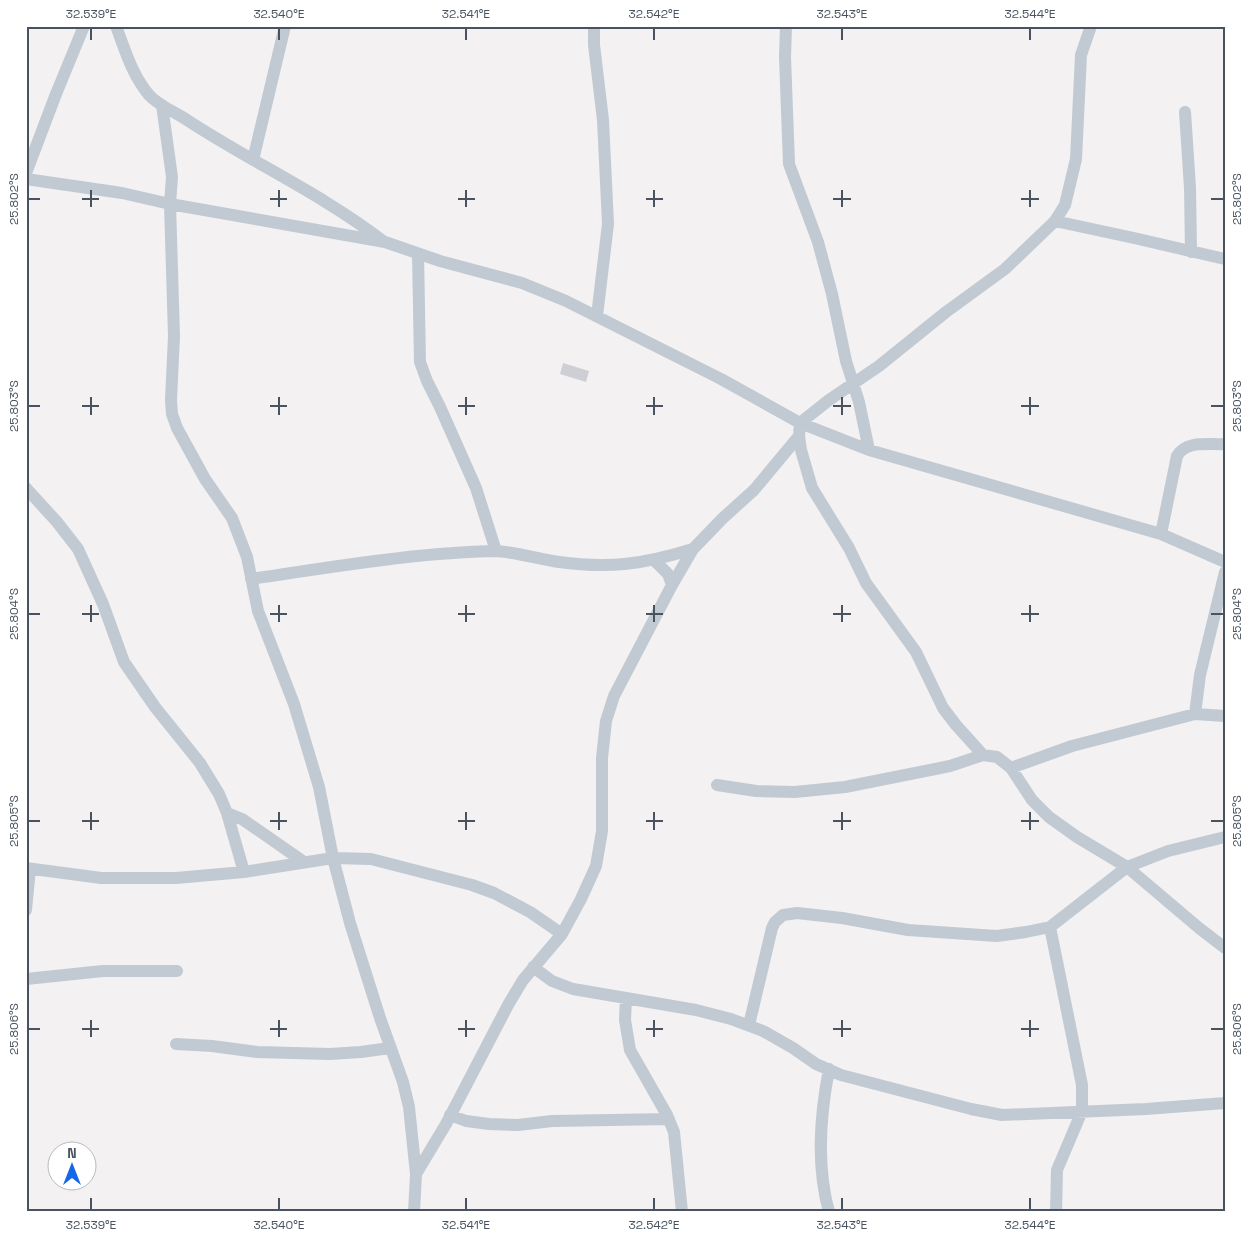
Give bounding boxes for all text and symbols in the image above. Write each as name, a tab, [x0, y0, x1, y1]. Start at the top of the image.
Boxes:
text: 32.539°E	[66, 6, 117, 22]
text: 32.540°E	[253, 6, 305, 22]
text: 32.541°E	[442, 6, 490, 22]
text: 32.542°E	[629, 6, 680, 22]
text: 32.543°E	[817, 6, 868, 22]
text: 32.544°E	[1004, 6, 1056, 22]
text: 25.802°S	[6, 173, 22, 225]
text: 25.802°S	[1229, 173, 1245, 225]
text: 25.803°S	[6, 380, 22, 432]
text: 25.803°S	[1229, 380, 1245, 432]
text: 25.804°S	[6, 588, 22, 640]
text: 25.804°S	[1229, 588, 1245, 640]
text: 25.805°S	[6, 795, 22, 847]
text: 25.805°S	[1229, 795, 1245, 847]
text: 25.806°S	[6, 1003, 22, 1055]
text: 25.806°S	[1229, 1003, 1245, 1055]
north arrow	[48, 1140, 98, 1190]
text: N	[67, 1144, 77, 1162]
text: 32.539°E	[66, 1217, 117, 1233]
text: 32.540°E	[253, 1217, 305, 1233]
text: 32.541°E	[442, 1217, 490, 1233]
text: 32.542°E	[629, 1217, 680, 1233]
text: 32.543°E	[817, 1217, 868, 1233]
text: 32.544°E	[1004, 1217, 1056, 1233]

